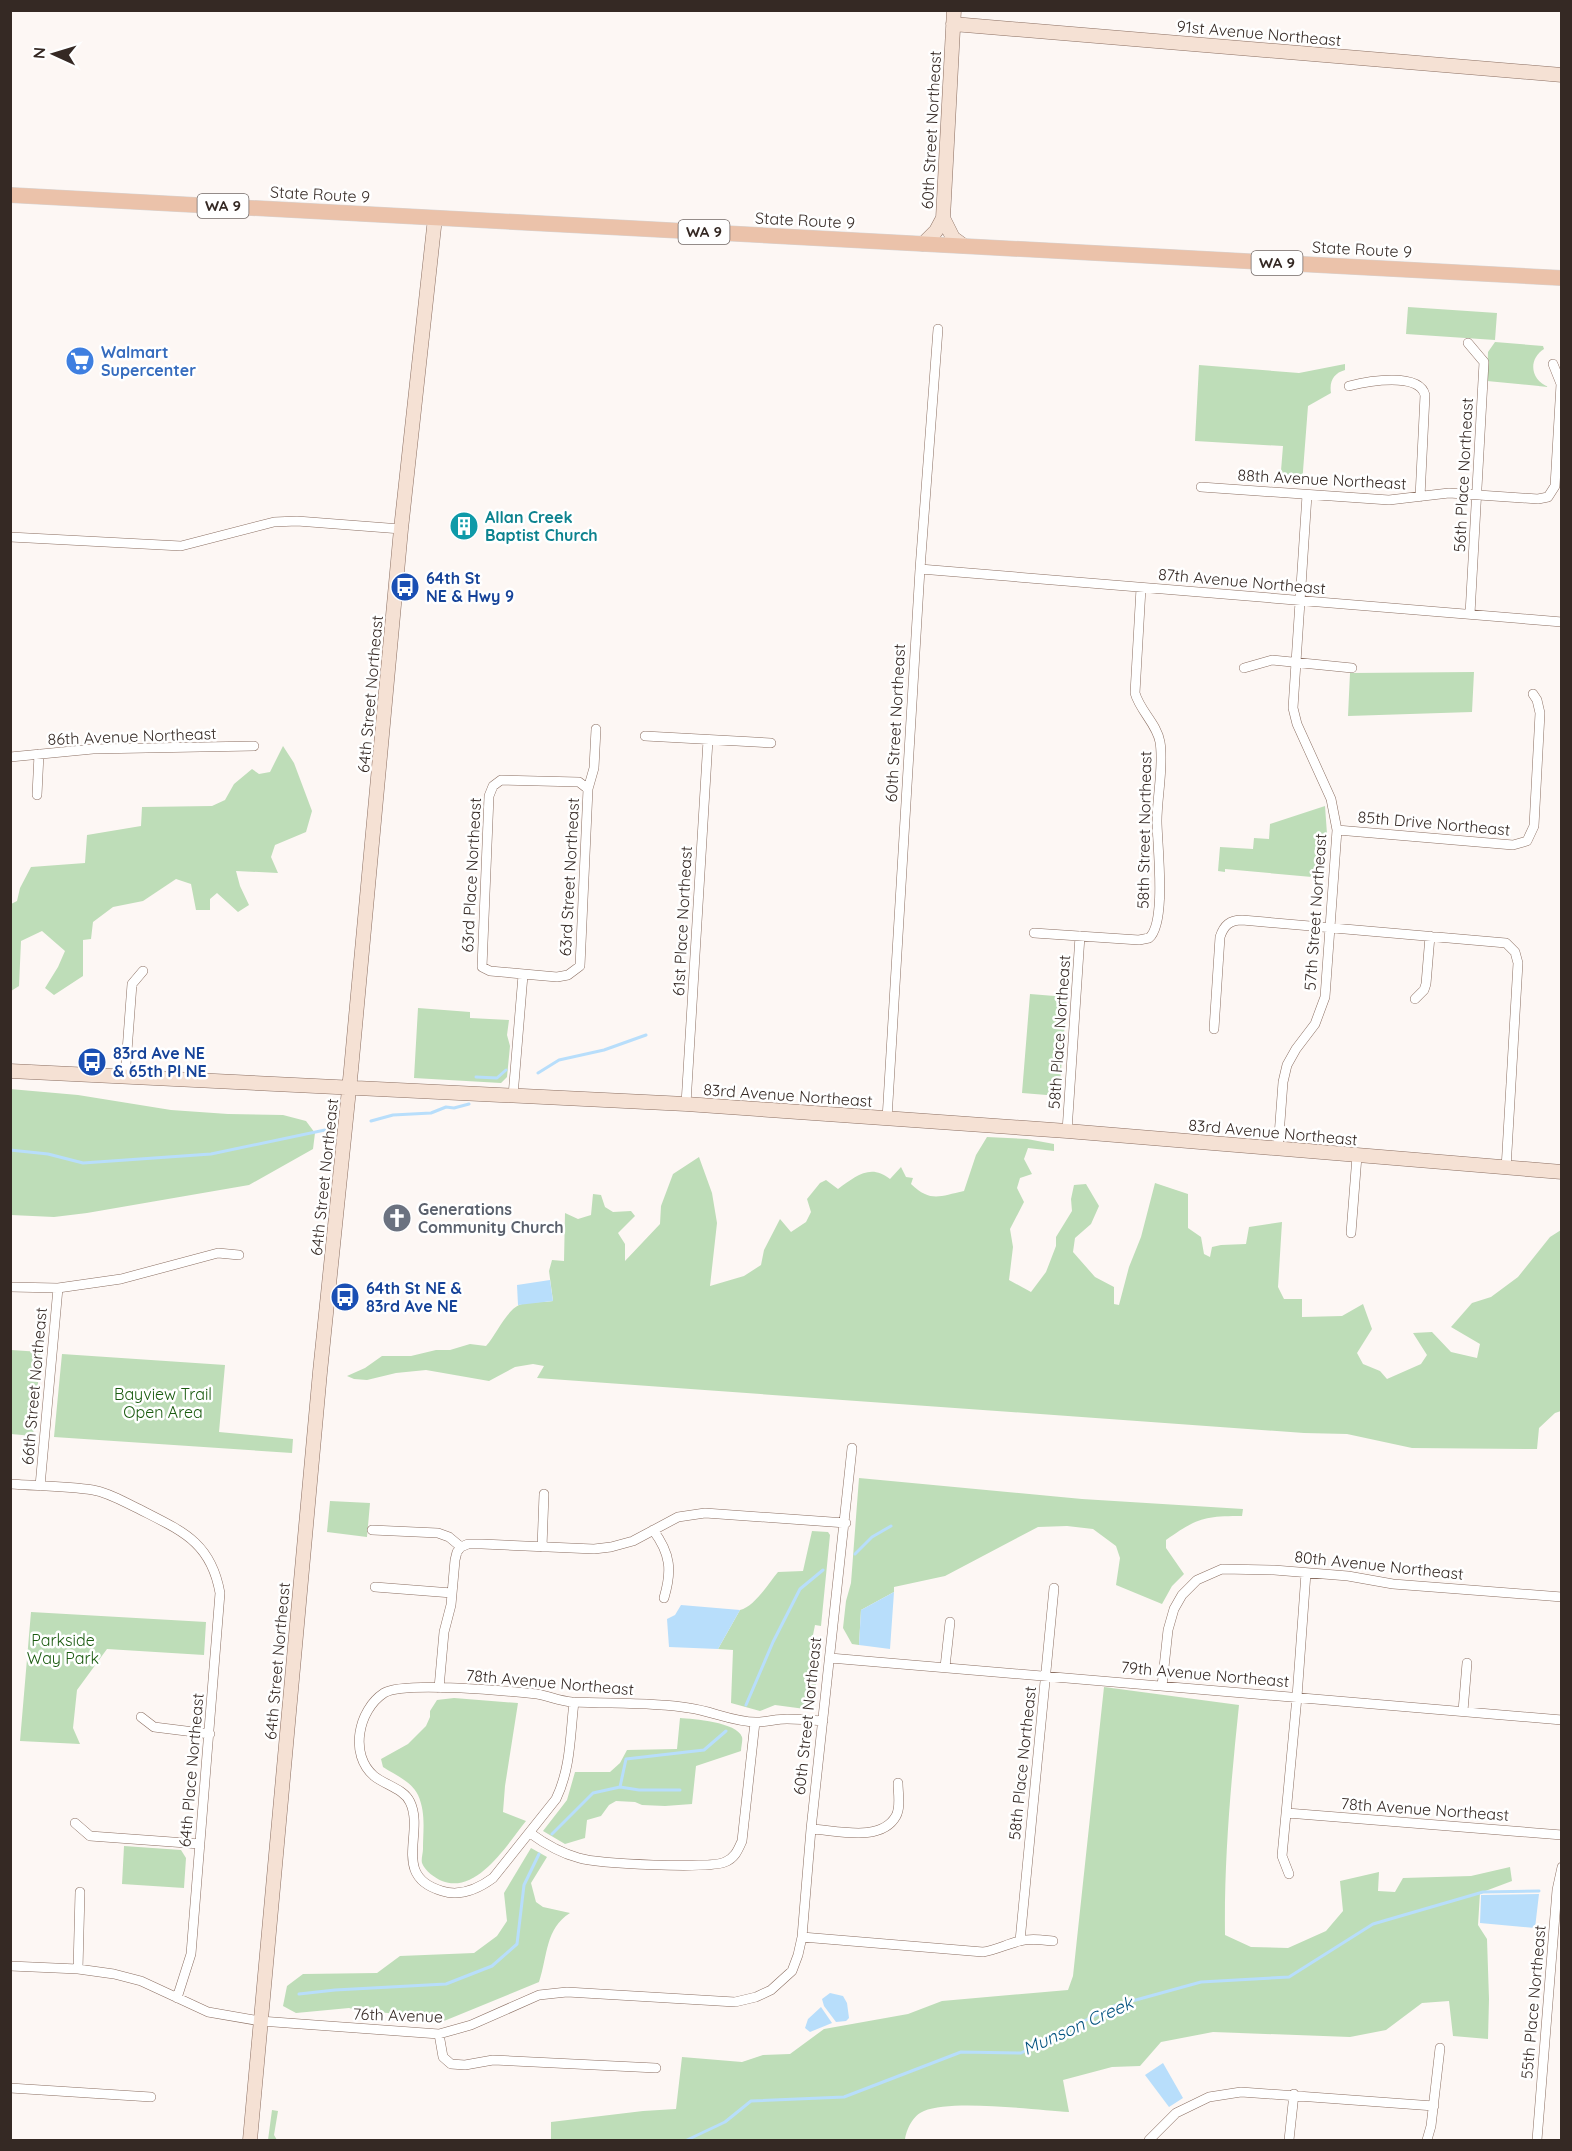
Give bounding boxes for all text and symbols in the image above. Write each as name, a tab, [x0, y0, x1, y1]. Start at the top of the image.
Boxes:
street label: 91st Avenue Northeast	[1176, 16, 1342, 50]
north arrow	[24, 24, 84, 84]
text: N	[29, 46, 49, 60]
street label: 60th Street Northeast	[917, 50, 945, 210]
street label: State Route 9	[270, 181, 371, 207]
road number: WA 9	[198, 194, 248, 218]
street label: State Route 9	[755, 207, 856, 233]
road number: WA 9	[678, 220, 730, 244]
street label: State Route 9	[1312, 236, 1413, 262]
road number: WA 9	[1252, 251, 1302, 275]
place label: Walmart Supercenter	[101, 342, 196, 380]
supermarket icon: Walmart Supercenter	[64, 345, 96, 377]
street label: 56th Place Northeast	[1449, 397, 1477, 553]
street label: 88th Avenue Northeast	[1237, 465, 1407, 493]
place label: Allan Creek Baptist Church	[485, 507, 598, 545]
building icon: Allan Creek Baptist Church	[448, 510, 480, 542]
street label: 87th Avenue Northeast	[1157, 564, 1327, 598]
place label: 64th St NE & Hwy 9	[426, 568, 514, 606]
bus stop icon: 64th St NE & Hwy 9	[389, 571, 421, 603]
street label: 64th Street Northeast	[353, 614, 387, 774]
street label: 60th Street Northeast	[881, 643, 909, 803]
street label: 86th Avenue Northeast	[47, 723, 217, 749]
street label: 58th Street Northeast	[1133, 751, 1155, 909]
street label: 63rd Place Northeast	[457, 797, 485, 953]
street label: 63rd Street Northeast	[555, 797, 583, 957]
street label: 85th Drive Northeast	[1357, 806, 1511, 840]
street label: 57th Street Northeast	[1300, 833, 1330, 991]
street label: 61st Place Northeast	[668, 846, 696, 996]
street label: 58th Place Northeast	[1044, 954, 1074, 1110]
place label: 83rd Ave NE & 65th Pl NE	[113, 1043, 207, 1081]
bus stop icon: 83rd Ave NE & 65th Pl NE	[76, 1046, 108, 1078]
street label: 83rd Avenue Northeast	[703, 1079, 873, 1111]
street label: 64th Street Northeast	[306, 1097, 342, 1257]
street label: 83rd Avenue Northeast	[1188, 1115, 1358, 1149]
place label: Generations Community Church	[418, 1199, 564, 1237]
church icon: Generations Community Church	[381, 1202, 413, 1234]
place label: 64th St NE & 83rd Ave NE	[366, 1278, 462, 1316]
bus stop icon: 64th St NE & 83rd Ave NE	[329, 1281, 361, 1313]
street label: 66th Street Northeast	[17, 1306, 51, 1466]
park label: Bayview Trail Open Area	[114, 1384, 212, 1422]
street label: 80th Avenue Northeast	[1293, 1546, 1465, 1584]
street label: 64th Street Northeast	[260, 1581, 294, 1741]
park label: Parkside Way Park	[27, 1630, 99, 1668]
street label: 60th Street Northeast	[789, 1636, 825, 1796]
street label: 79th Avenue Northeast	[1120, 1657, 1290, 1691]
street label: 78th Avenue Northeast	[465, 1665, 635, 1699]
street label: 58th Place Northeast	[1004, 1685, 1040, 1841]
street label: 64th Place Northeast	[174, 1692, 208, 1848]
street label: 78th Avenue Northeast	[1340, 1793, 1510, 1825]
street label: 55th Place Northeast	[1516, 1924, 1550, 2080]
water label: Munson Creek	[1019, 1990, 1138, 2060]
street label: 76th Avenue	[353, 2003, 443, 2027]

